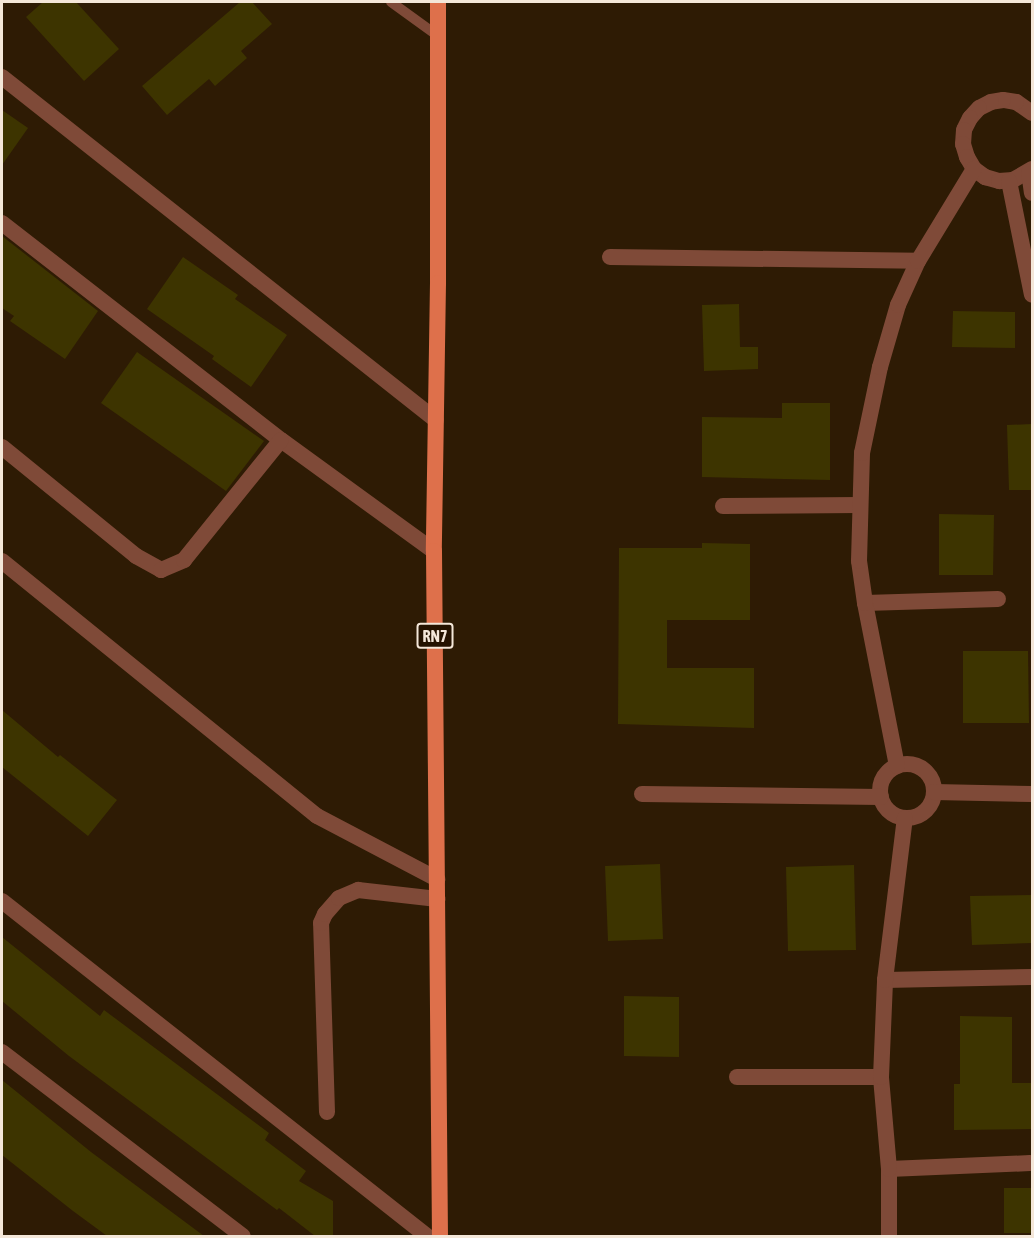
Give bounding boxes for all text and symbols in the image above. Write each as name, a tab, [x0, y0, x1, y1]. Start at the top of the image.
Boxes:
road number: RN7	[416, 623, 454, 649]

